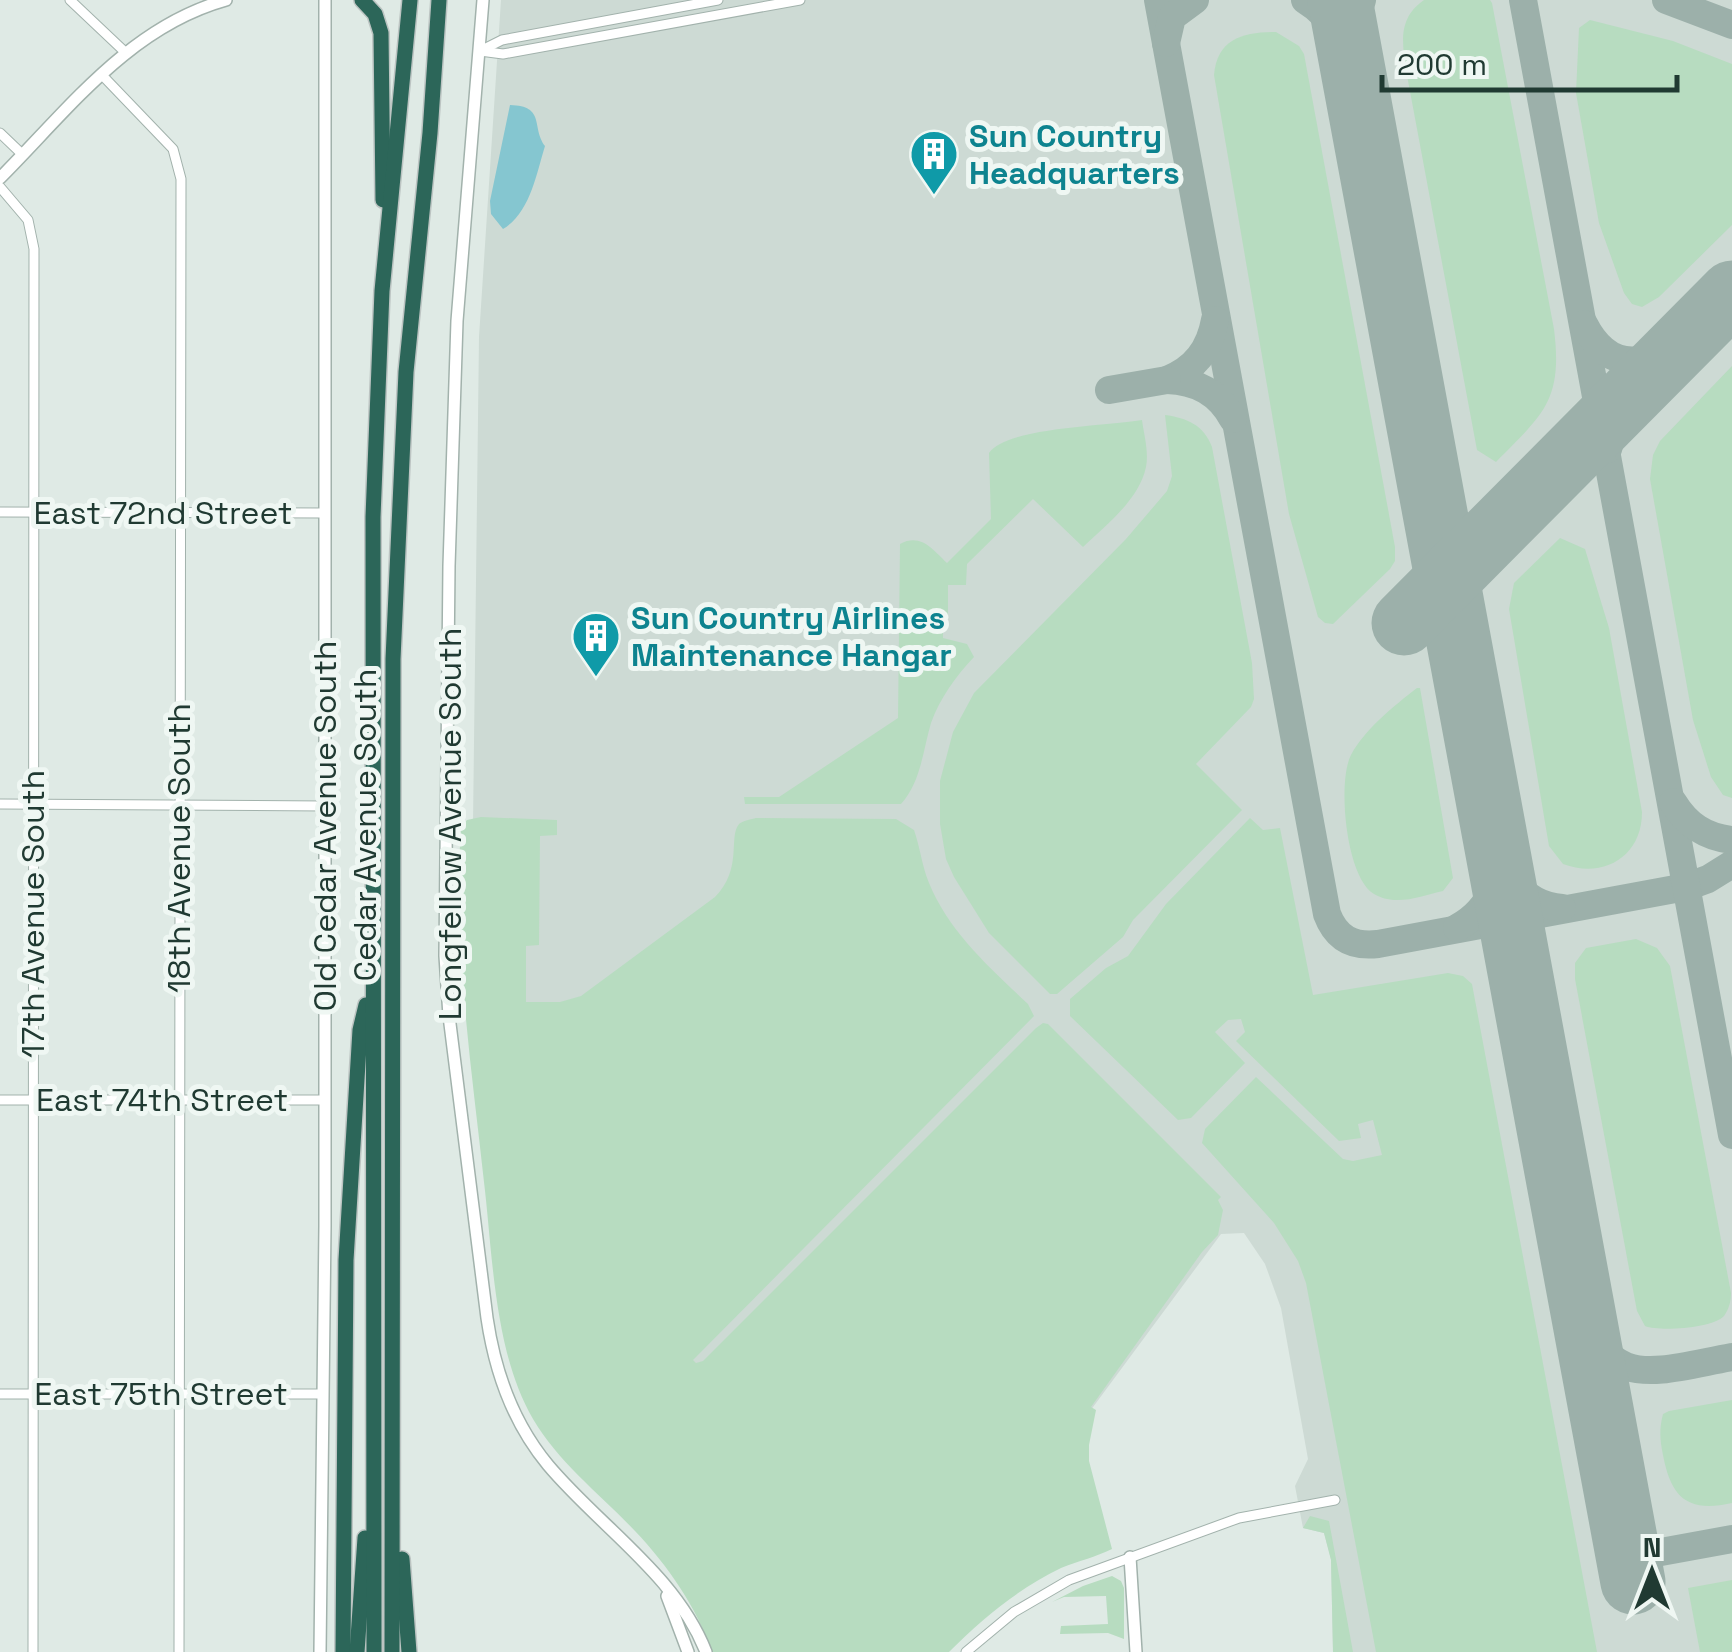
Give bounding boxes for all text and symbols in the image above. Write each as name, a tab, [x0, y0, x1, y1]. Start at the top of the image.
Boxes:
scale bar	[1382, 30, 1677, 92]
text: 200 m	[1397, 45, 1487, 84]
place label: Sun Country Headquarters	[969, 116, 1180, 193]
building icon: Sun Country Headquarters	[908, 128, 960, 196]
street label: East 72nd Street	[34, 493, 293, 533]
place label: Sun Country Airlines Maintenance Hangar	[631, 598, 952, 675]
building icon: Sun Country Airlines Maintenance Hangar	[570, 610, 622, 678]
street label: Longfellow Avenue South	[430, 628, 470, 1020]
street label: Old Cedar Avenue South	[305, 641, 345, 1011]
street label: Cedar Avenue South	[345, 669, 385, 981]
street label: 18th Avenue South	[159, 703, 199, 993]
street label: 17th Avenue South	[13, 770, 53, 1058]
street label: East 74th Street	[36, 1080, 288, 1120]
street label: East 75th Street	[34, 1374, 288, 1414]
north arrow	[1602, 1522, 1702, 1622]
text: N	[1643, 1529, 1661, 1565]

